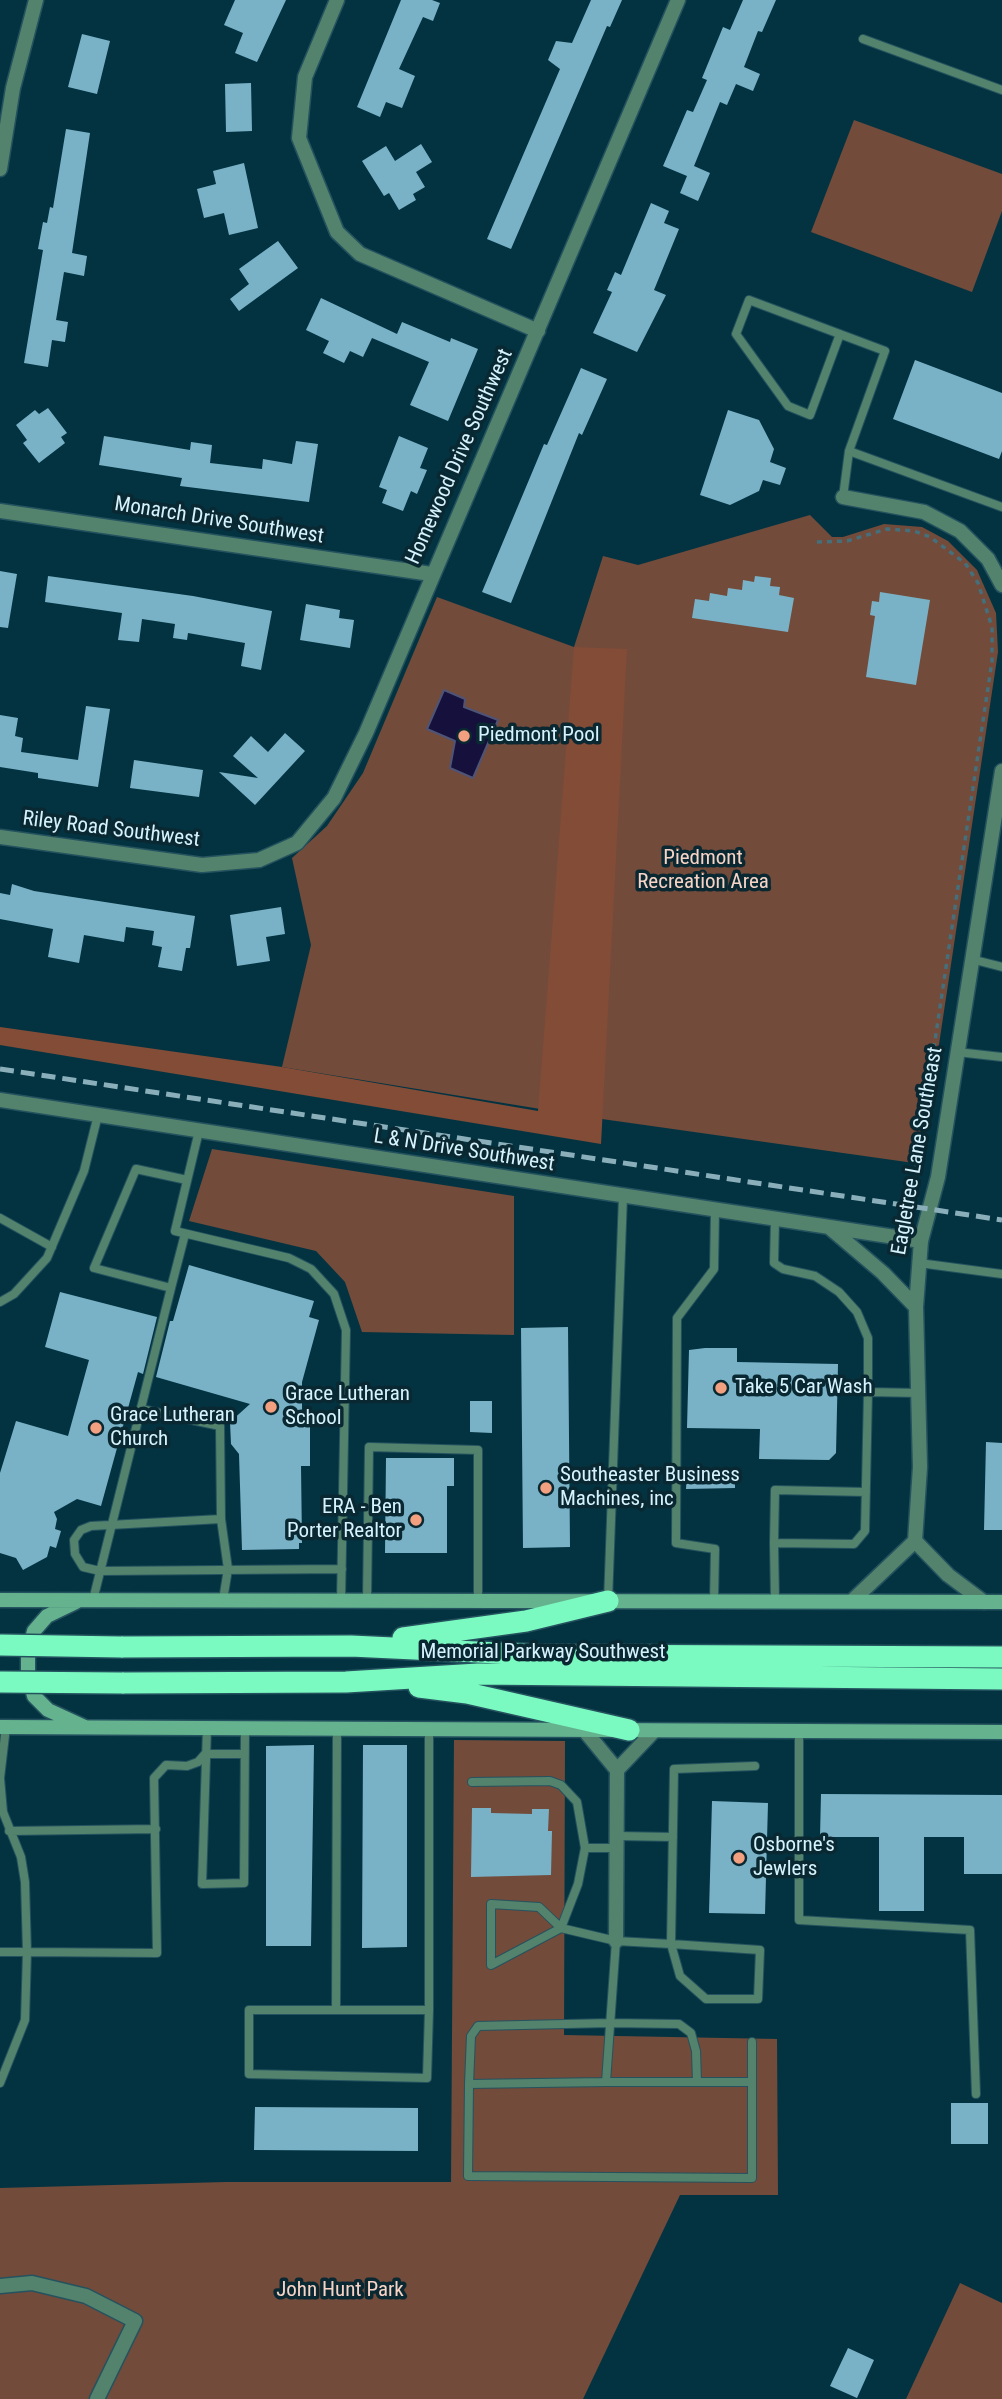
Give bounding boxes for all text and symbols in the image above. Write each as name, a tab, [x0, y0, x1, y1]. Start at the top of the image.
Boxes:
street label: Homewood Drive Southwest	[401, 345, 519, 569]
street label: Monarch Drive Southwest	[113, 492, 325, 550]
place label: Piedmont Pool	[478, 723, 600, 749]
marker: Piedmont Pool	[456, 728, 472, 744]
street label: Riley Road Southwest	[21, 807, 201, 853]
park label: Piedmont Recreation Area	[637, 846, 769, 896]
street label: Eagletree Lane Southeast	[887, 1045, 949, 1257]
street label: L & N Drive Southwest	[372, 1124, 556, 1178]
place label: Take 5 Car Wash	[735, 1375, 873, 1401]
marker: Take 5 Car Wash	[713, 1380, 729, 1396]
place label: Grace Lutheran School	[285, 1382, 410, 1432]
marker: Grace Lutheran School	[263, 1399, 279, 1415]
place label: Grace Lutheran Church	[110, 1403, 235, 1453]
marker: Grace Lutheran Church	[88, 1420, 104, 1436]
place label: Southeaster Business Machines, inc	[560, 1463, 740, 1513]
marker: Southeaster Business Machines, inc	[538, 1480, 554, 1496]
place label: ERA - Ben Porter Realtor	[287, 1495, 402, 1545]
marker: ERA - Ben Porter Realtor	[408, 1512, 424, 1528]
street label: Memorial Parkway Southwest	[421, 1640, 665, 1666]
place label: Osborne's Jewlers	[753, 1833, 835, 1883]
marker: Osborne's Jewlers	[731, 1850, 747, 1866]
park label: John Hunt Park	[276, 2278, 404, 2304]

